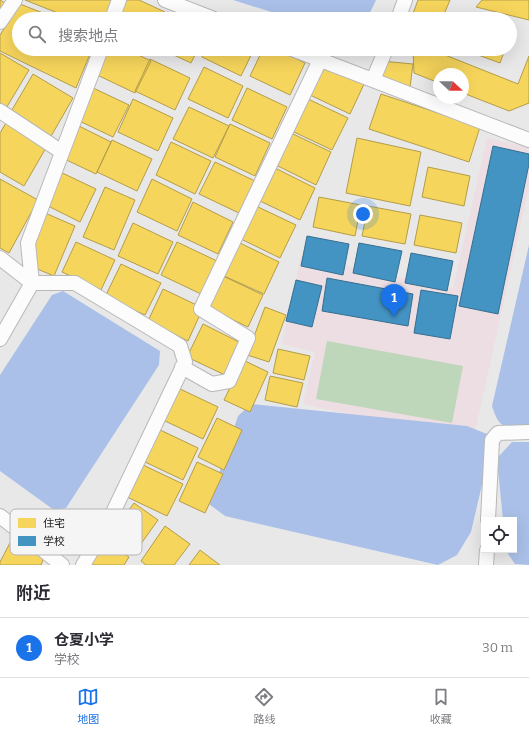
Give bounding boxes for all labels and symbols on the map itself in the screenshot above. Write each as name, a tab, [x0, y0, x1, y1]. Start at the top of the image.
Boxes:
north arrow	[433, 68, 469, 104]
your location	[353, 204, 373, 224]
pin: 1	[381, 284, 407, 317]
legend	[10, 509, 142, 555]
text: 住宅	[43, 517, 65, 530]
text: 学校	[43, 535, 65, 548]

